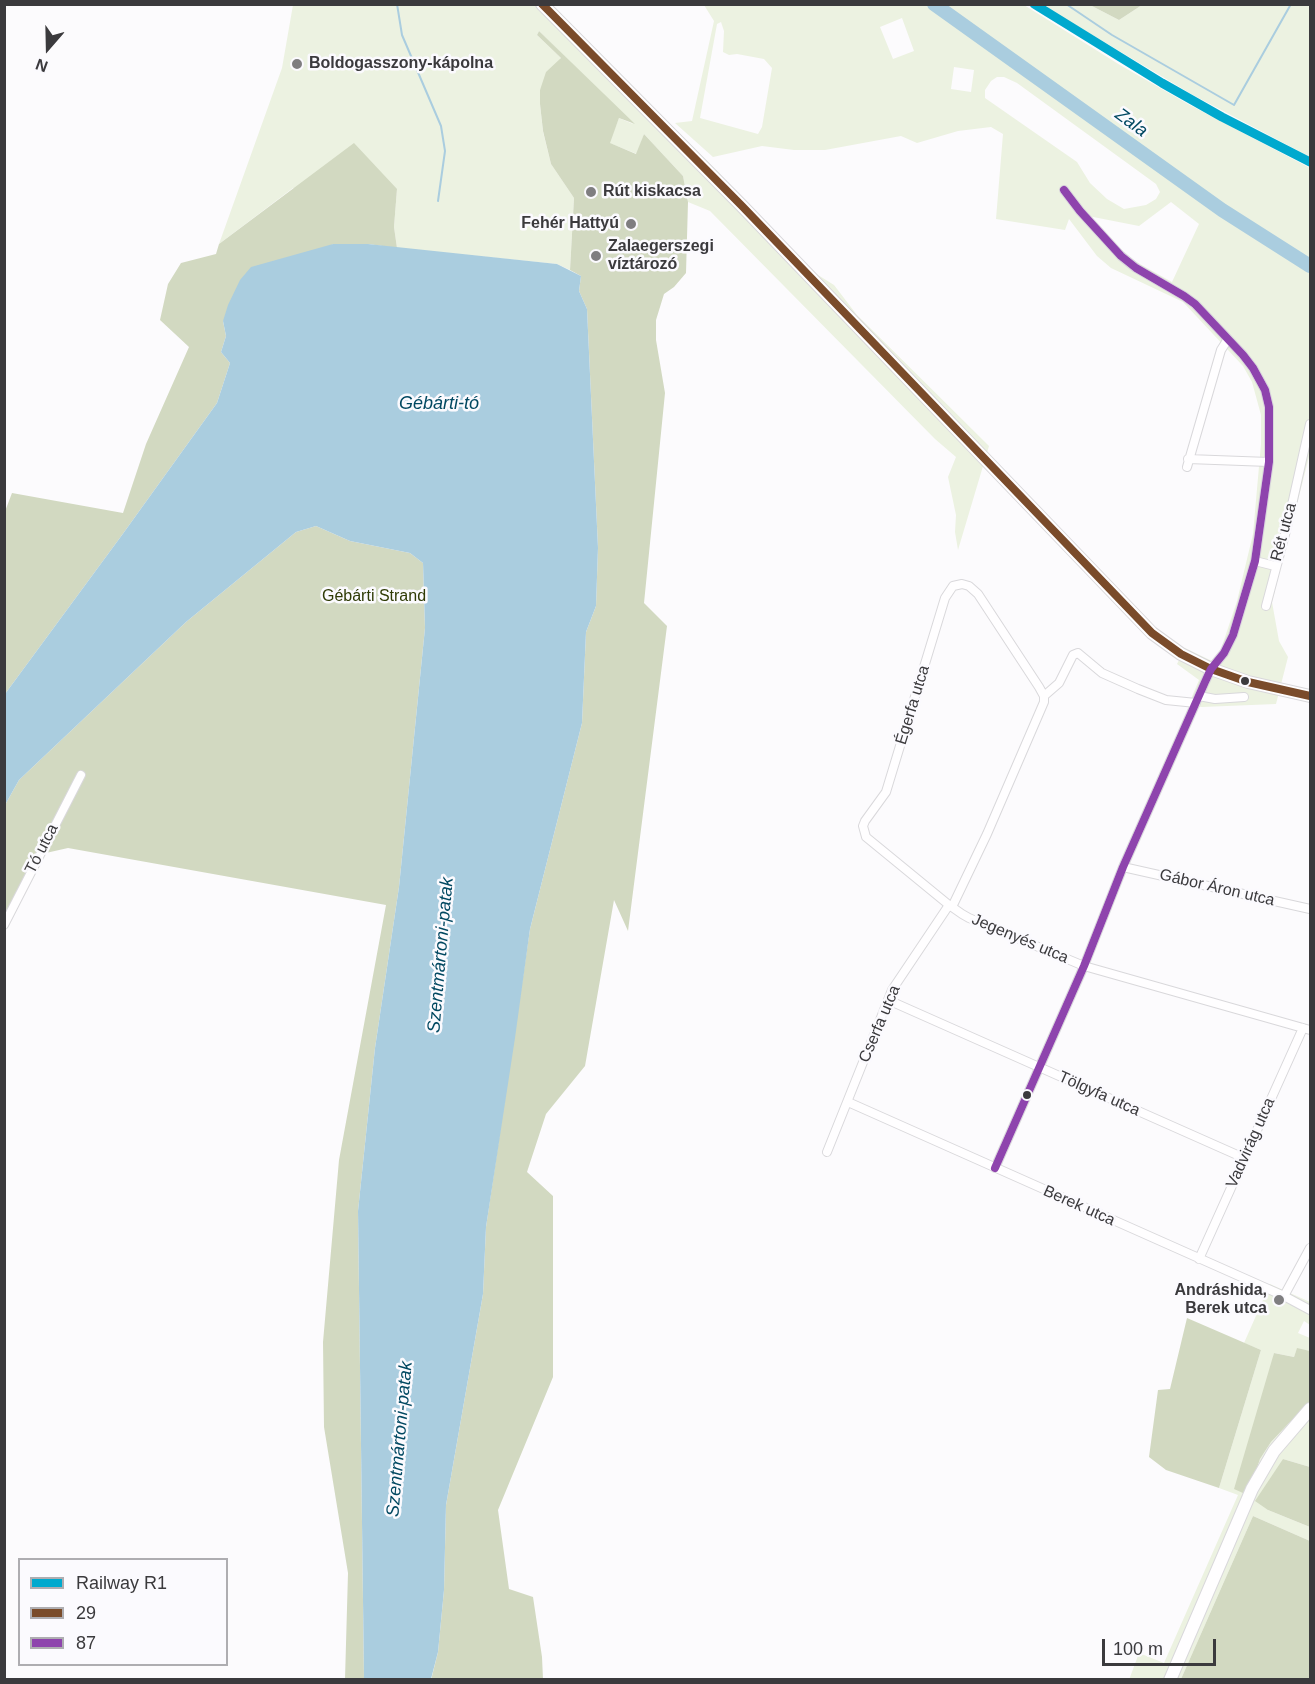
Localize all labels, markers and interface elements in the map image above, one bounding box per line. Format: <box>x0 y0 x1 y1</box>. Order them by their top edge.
north arrow <box>18 18 78 78</box>
place label: Boldogasszony-kápolna <box>309 54 493 74</box>
text: N <box>33 55 50 75</box>
marker: Boldogasszony-kápolna <box>290 57 304 71</box>
water label: Zala <box>1110 104 1152 142</box>
place label: Rút kiskacsa <box>603 182 701 202</box>
marker: Rút kiskacsa <box>584 185 598 199</box>
place label: Fehér Hattyú <box>521 214 619 234</box>
marker: Fehér Hattyú <box>624 217 638 231</box>
place label: Zalaegerszegi víztározó <box>608 237 714 275</box>
marker: Zalaegerszegi víztározó <box>589 249 603 263</box>
water label: Gébárti-tó <box>399 393 479 415</box>
street label: Rét utca <box>1267 501 1301 563</box>
park label: Gébárti Strand <box>322 587 426 607</box>
street label: Égerfa utca <box>892 663 934 747</box>
unlabelled marker <box>1239 675 1251 687</box>
street label: Tó utca <box>21 821 63 877</box>
street label: Gábor Áron utca <box>1158 865 1276 911</box>
water label: Szentmártoni-patak <box>423 876 459 1034</box>
street label: Jegenyés utca <box>969 910 1071 968</box>
street label: Cserfa utca <box>855 983 905 1065</box>
street label: Tölgyfa utca <box>1055 1068 1143 1120</box>
unlabelled marker <box>1021 1089 1033 1101</box>
street label: Vadvirág utca <box>1223 1095 1279 1191</box>
street label: Berek utca <box>1040 1182 1118 1230</box>
place label: Andráshida, Berek utca <box>1175 1281 1267 1319</box>
marker: Andráshida, Berek utca <box>1272 1293 1286 1307</box>
water label: Szentmártoni-patak <box>382 1360 418 1518</box>
legend <box>18 1558 228 1666</box>
text: Railway R1 <box>76 1573 167 1593</box>
text: 29 <box>76 1603 96 1623</box>
scale bar <box>1105 1627 1219 1665</box>
text: 87 <box>76 1633 96 1653</box>
text: 100 m <box>1113 1639 1163 1659</box>

